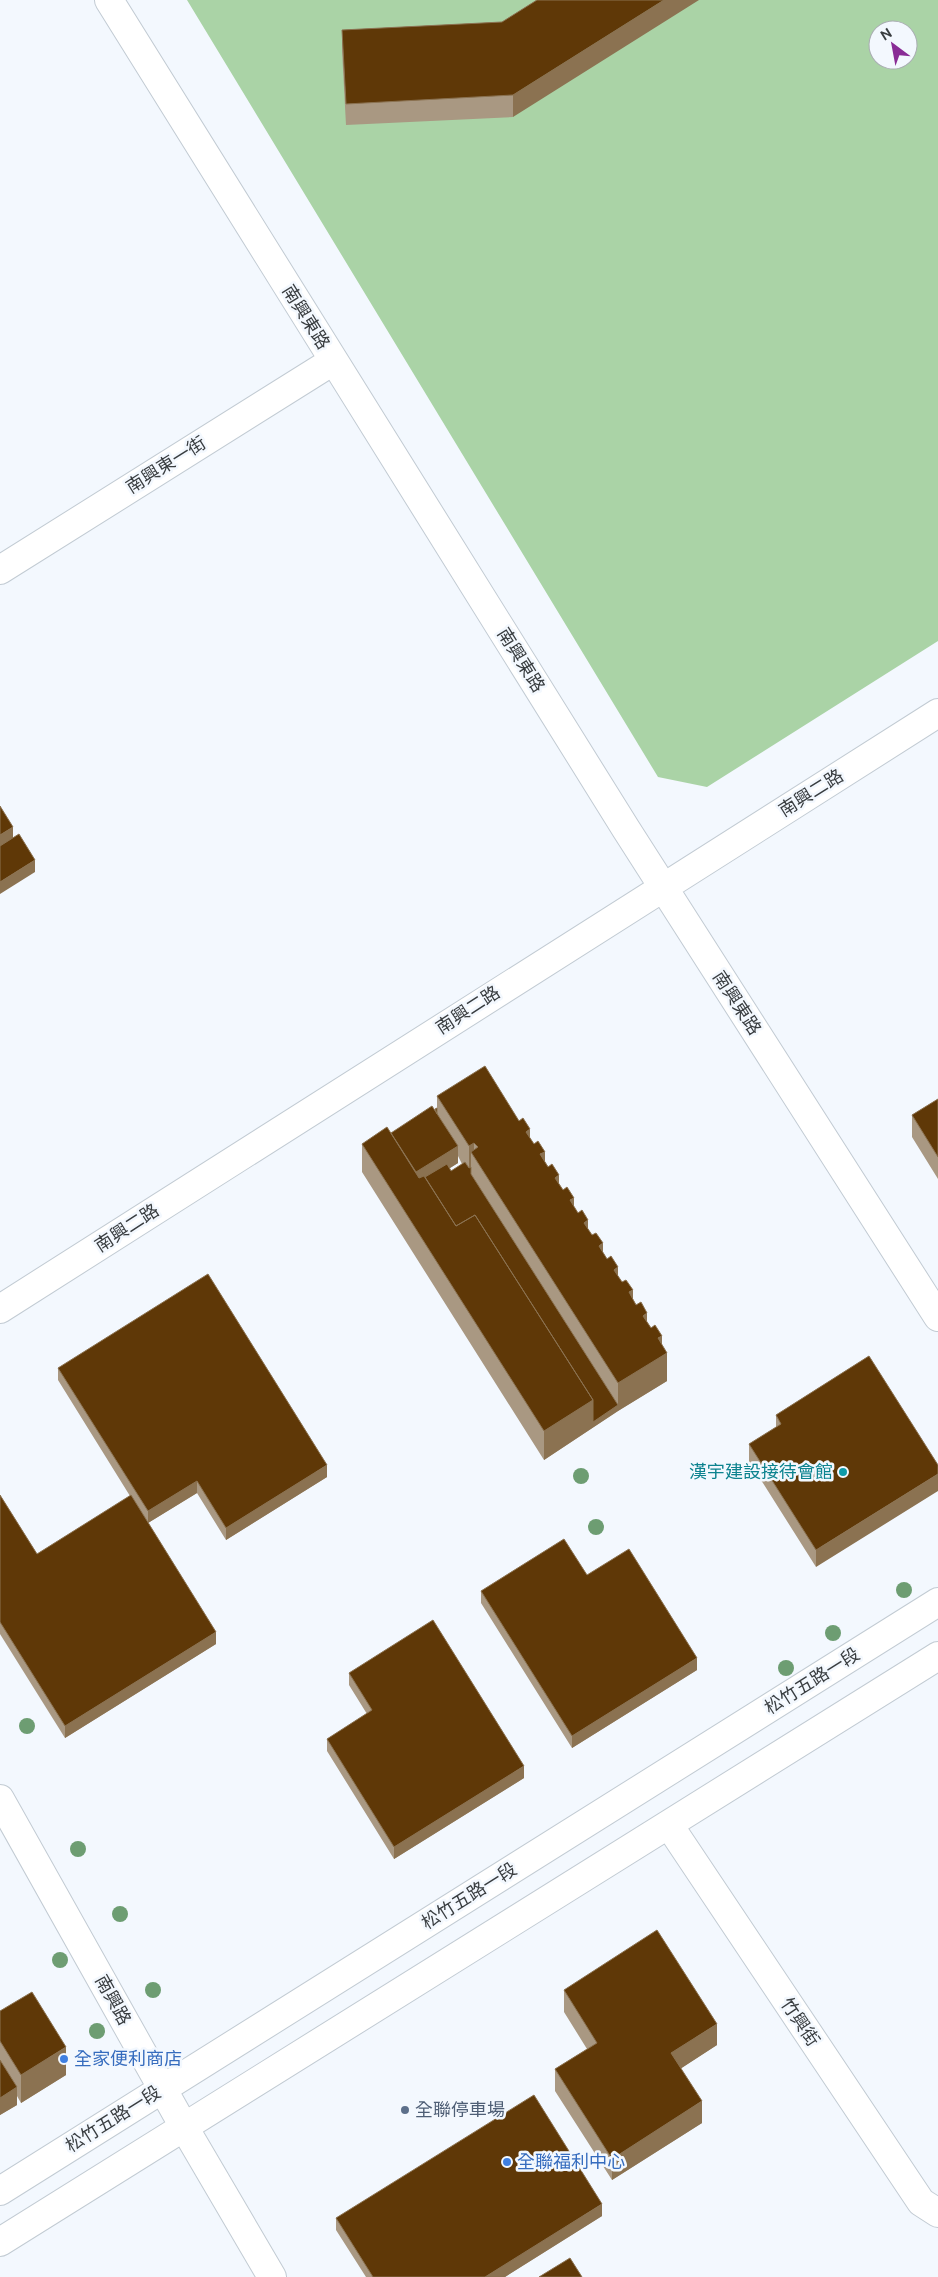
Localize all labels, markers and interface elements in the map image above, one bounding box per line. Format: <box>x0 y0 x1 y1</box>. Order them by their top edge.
north arrow <box>868 20 918 70</box>
text: N <box>877 24 895 44</box>
street label: 南興東路 <box>279 281 334 352</box>
street label: 南興東一街 <box>122 432 209 496</box>
street label: 南興東路 <box>494 624 549 695</box>
street label: 南興二路 <box>775 765 846 820</box>
street label: 南興東路 <box>710 967 766 1038</box>
street label: 南興二路 <box>432 981 503 1037</box>
street label: 南興二路 <box>91 1199 162 1255</box>
place label: 漢宇建設接待會館 <box>689 1461 833 1481</box>
marker: 漢宇建設接待會館 <box>837 1466 849 1478</box>
street label: 松竹五路一段 <box>760 1643 863 1717</box>
street label: 松竹五路一段 <box>417 1858 520 1932</box>
street label: 南興路 <box>92 1971 136 2028</box>
street label: 竹興街 <box>777 1993 824 2049</box>
place label: 全家便利商店 <box>74 2048 182 2068</box>
marker: 全家便利商店 <box>58 2053 70 2065</box>
street label: 松竹五路一段 <box>61 2081 164 2155</box>
place label: 全聯停車場 <box>415 2099 505 2119</box>
marker: 全聯停車場 <box>399 2104 411 2116</box>
place label: 全聯福利中心 <box>517 2151 625 2171</box>
marker: 全聯福利中心 <box>501 2156 513 2168</box>

